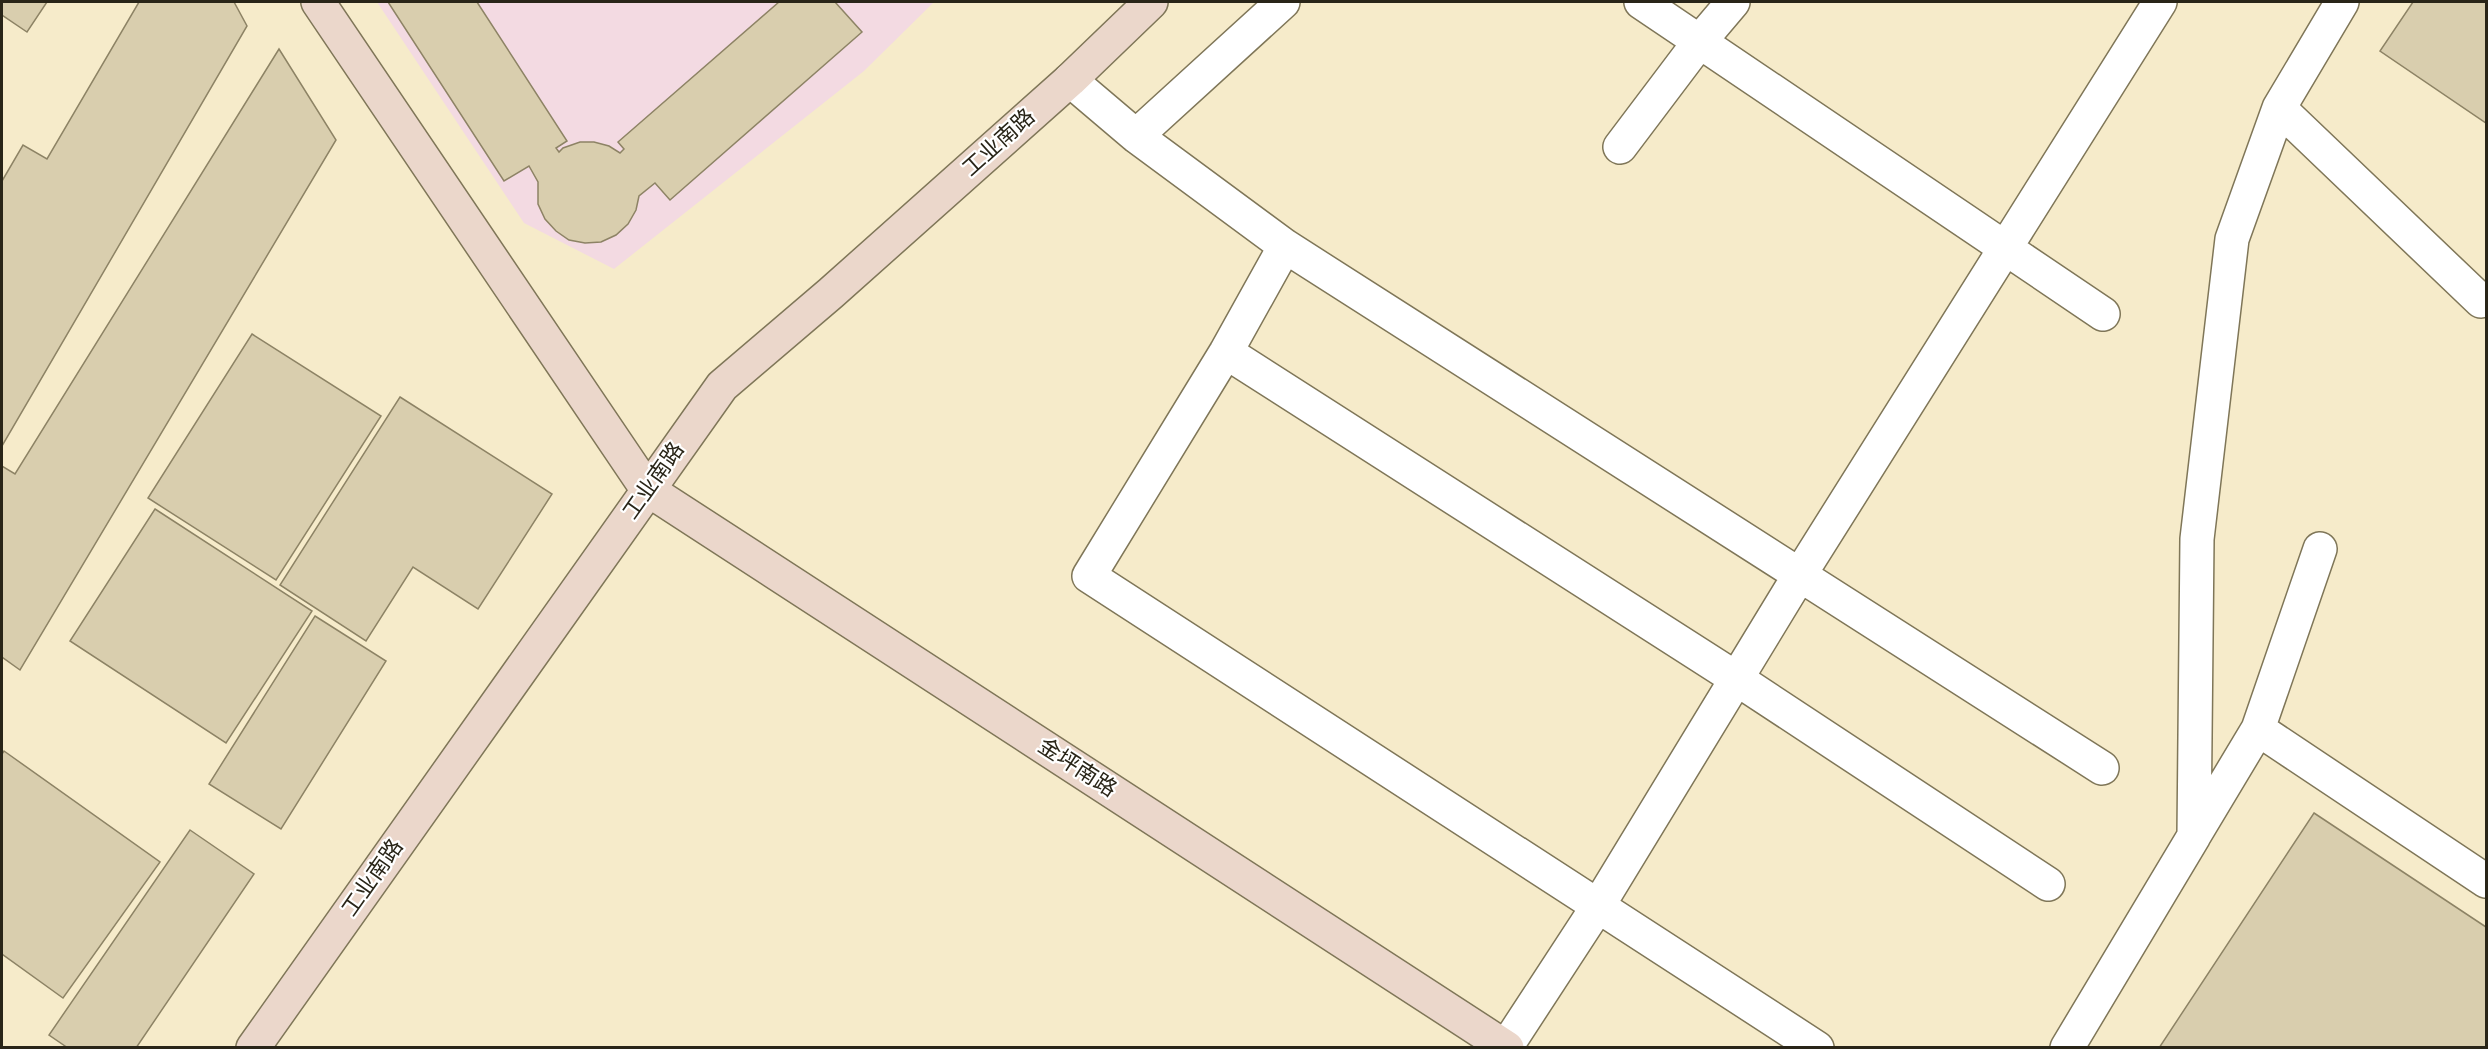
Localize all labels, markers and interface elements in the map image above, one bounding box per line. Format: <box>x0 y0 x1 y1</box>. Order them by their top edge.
street label: 工业南路 <box>957 104 1041 182</box>
street label: 工业南路 <box>618 437 690 525</box>
street label: 金坪南路 <box>1033 733 1121 803</box>
street label: 工业南路 <box>337 834 409 922</box>

